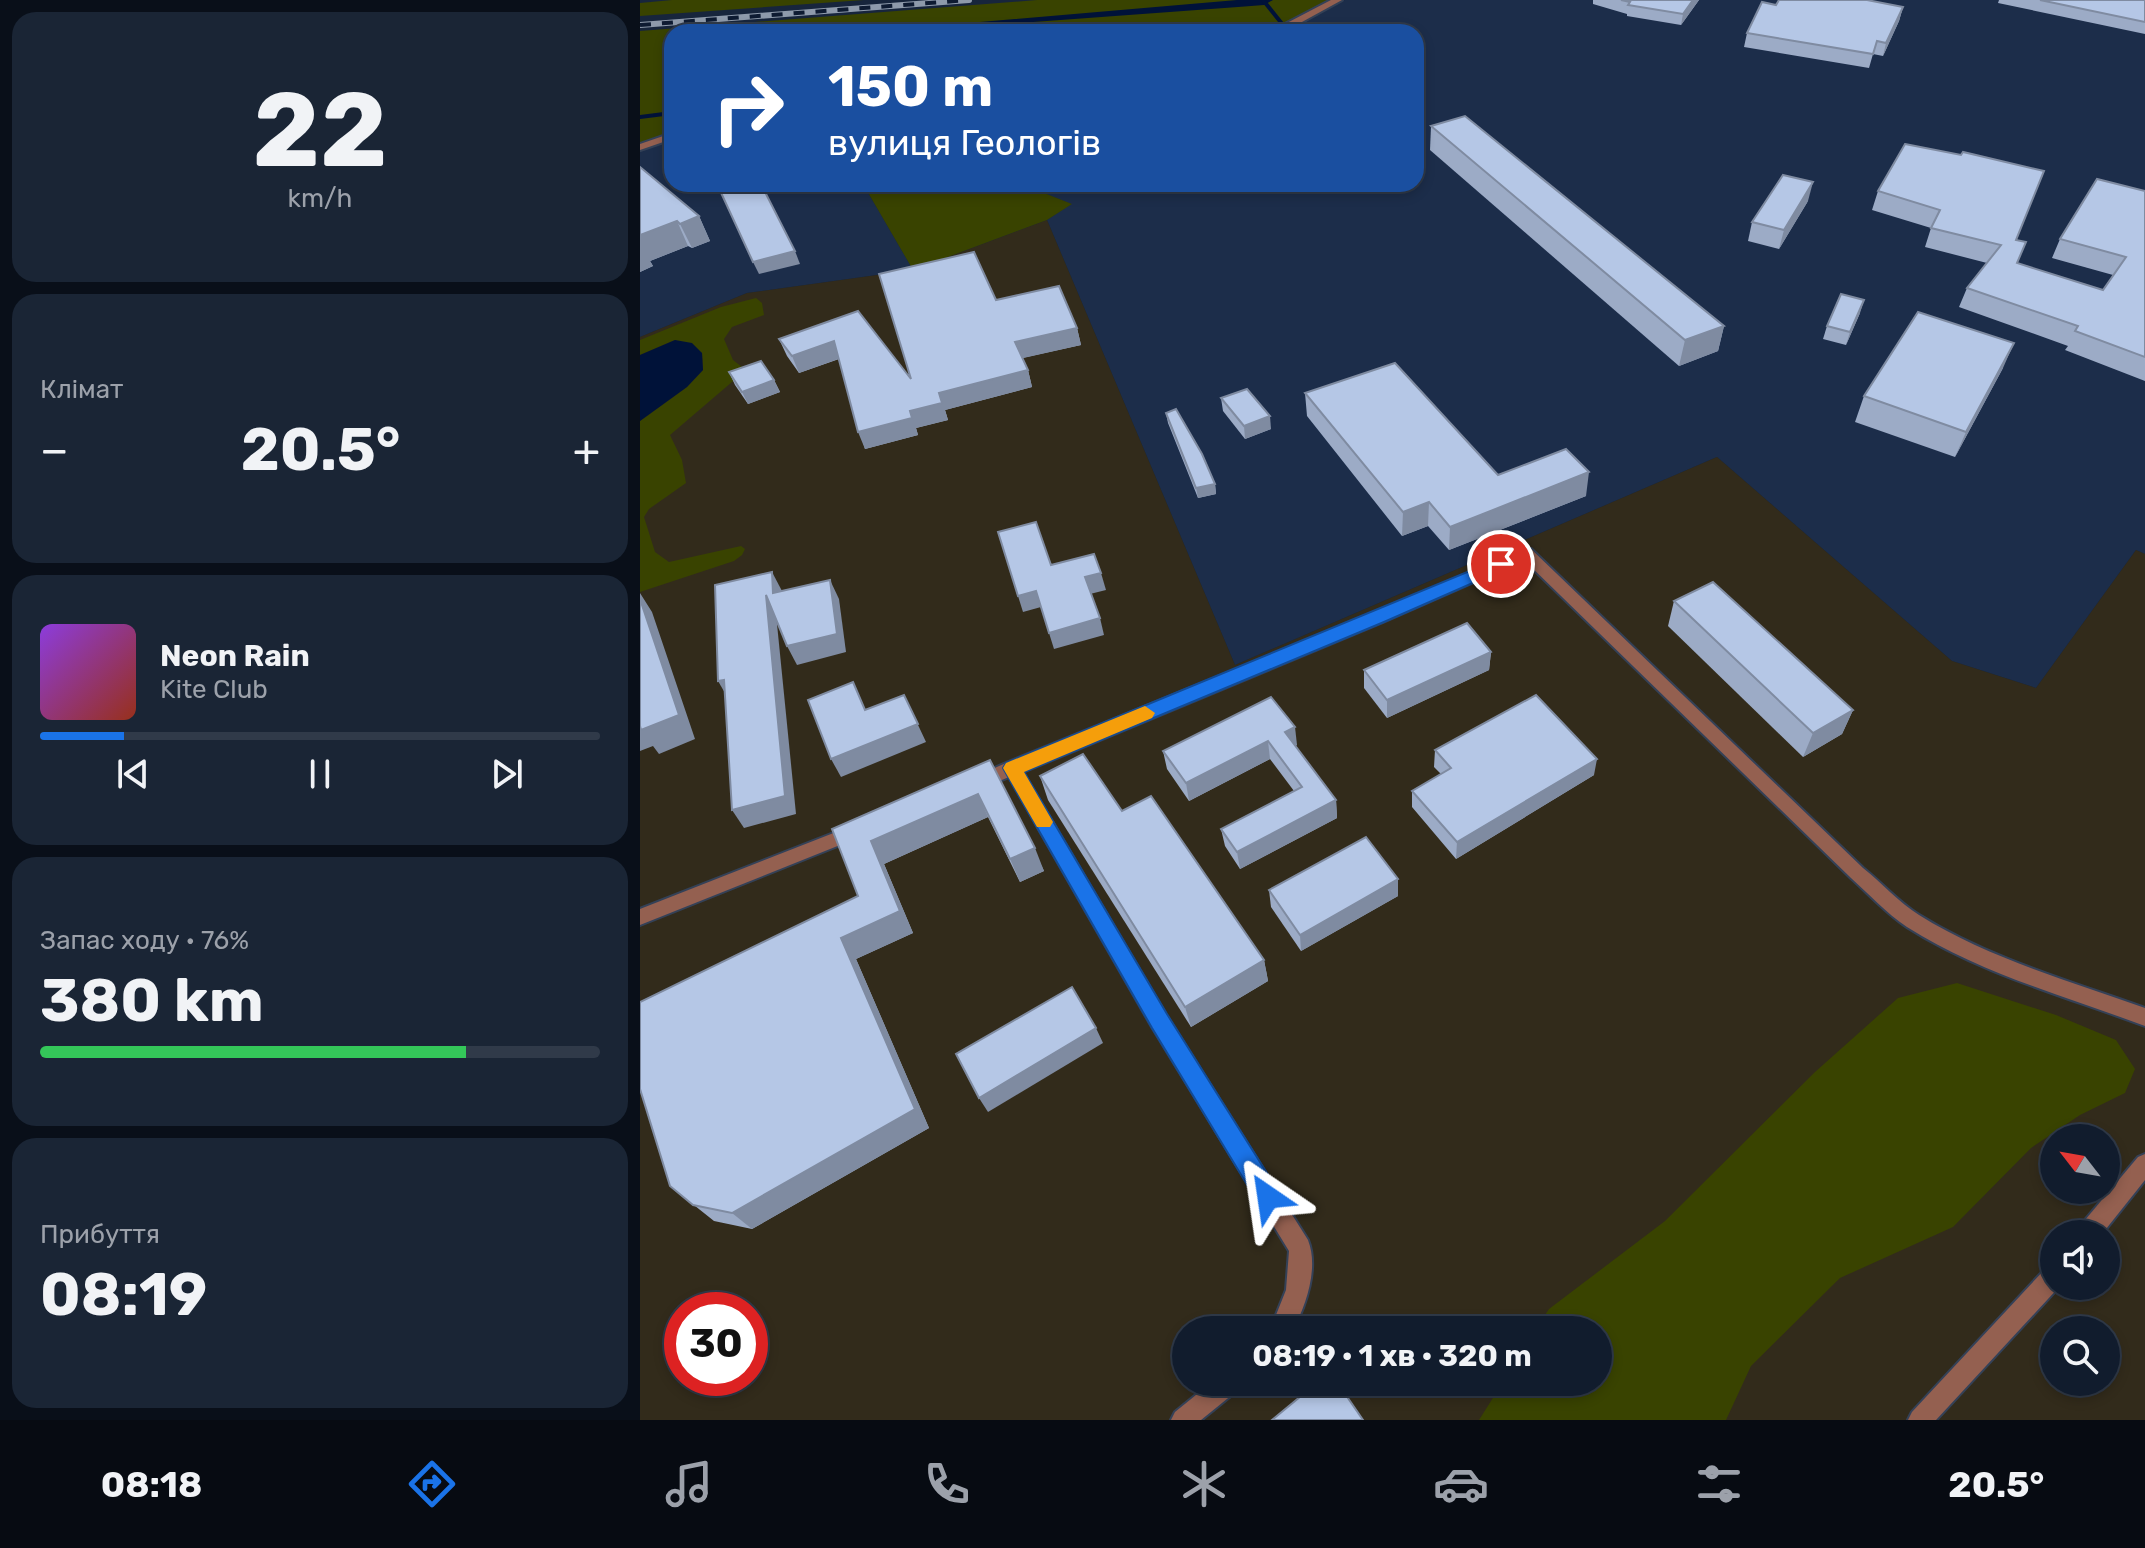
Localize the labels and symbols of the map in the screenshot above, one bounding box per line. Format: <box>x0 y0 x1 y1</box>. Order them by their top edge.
pin <box>1467 530 1535 598</box>
north arrow <box>2040 1124 2120 1204</box>
position arrow <box>1226 1155 1310 1239</box>
speed limit sign: 30 <box>664 1292 768 1396</box>

